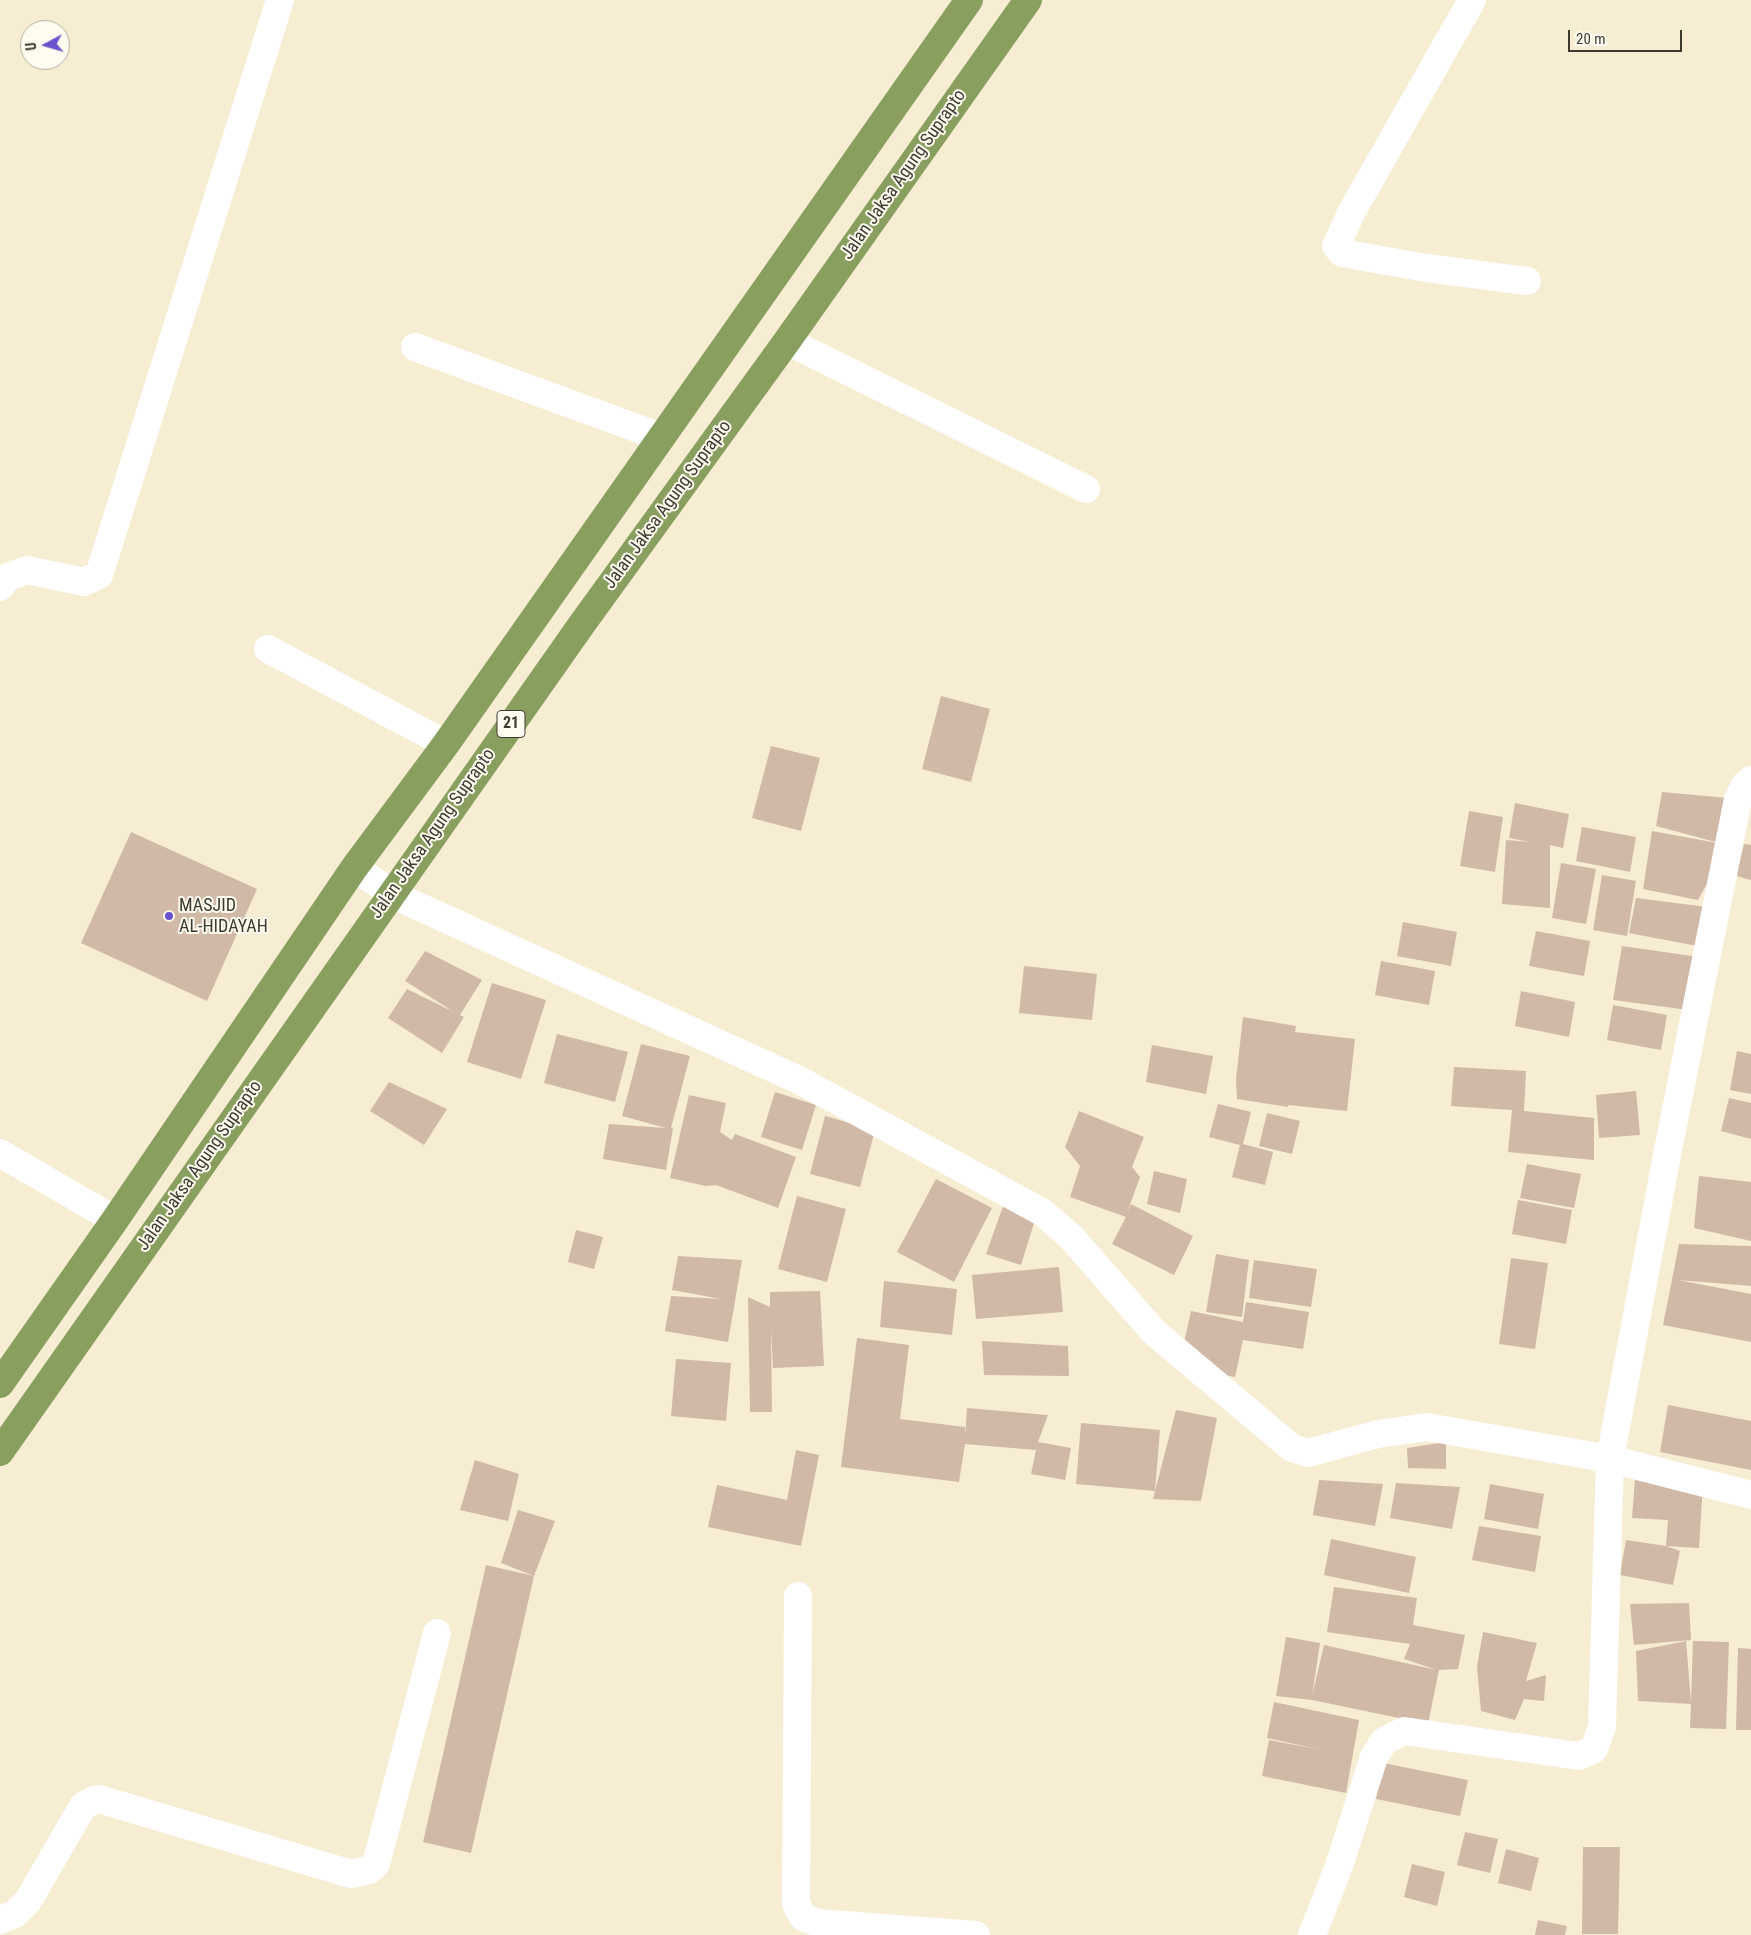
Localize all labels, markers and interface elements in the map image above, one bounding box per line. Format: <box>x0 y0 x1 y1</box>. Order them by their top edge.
north arrow <box>20 20 70 70</box>
scale bar <box>1571 20 1685 52</box>
text: 20 m <box>1576 30 1606 48</box>
text: U <box>23 42 39 51</box>
street label: Jalan Jaksa Agung Suprapto <box>837 86 971 264</box>
street label: Jalan Jaksa Agung Suprapto <box>600 417 736 593</box>
road number: 21 <box>497 711 525 738</box>
street label: Jalan Jaksa Agung Suprapto <box>366 745 500 923</box>
place label: MASJID AL-HIDAYAH <box>179 895 268 938</box>
marker: MASJID AL-HIDAYAH <box>163 910 175 922</box>
street label: Jalan Jaksa Agung Suprapto <box>133 1077 267 1255</box>

